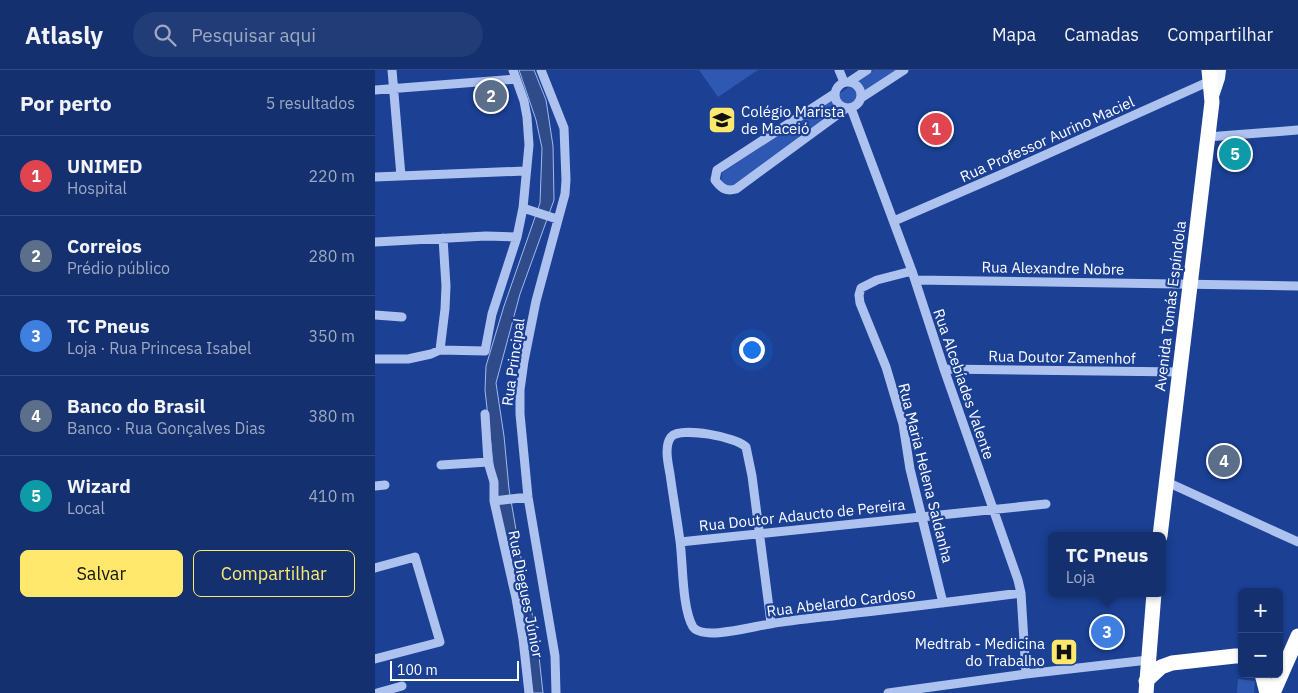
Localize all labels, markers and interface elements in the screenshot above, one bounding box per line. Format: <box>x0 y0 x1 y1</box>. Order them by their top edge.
search box <box>133 12 483 57</box>
text: Atlasly <box>25 19 103 51</box>
icon: search <box>151 21 179 49</box>
text: Pesquisar aqui <box>191 23 316 47</box>
text: Mapa <box>992 23 1036 46</box>
text: Camadas <box>1064 23 1139 46</box>
text: Compartilhar <box>1167 23 1273 46</box>
pin: 2 <box>475 77 507 115</box>
text: Por perto <box>20 89 112 117</box>
street label: Rua Professor Aurino Maciel <box>957 92 1137 186</box>
text: 5 resultados <box>266 93 355 113</box>
place label: Colégio Marista de Maceió <box>741 102 845 138</box>
school or university icon: Colégio Marista de Maceió <box>707 105 737 135</box>
pin: 1 <box>920 110 952 148</box>
pin: 5 <box>1219 135 1251 173</box>
text: UNIMED <box>67 154 143 178</box>
text: 1 <box>31 166 41 186</box>
text: 220 m <box>308 166 355 186</box>
text: Hospital <box>67 178 127 198</box>
street label: Avenida Tomás Espíndola <box>1150 220 1190 392</box>
text: Correios <box>67 234 142 258</box>
text: 2 <box>31 246 41 266</box>
text: 280 m <box>308 246 355 266</box>
street label: Rua Alexandre Nobre <box>981 257 1125 279</box>
text: Prédio público <box>67 258 170 278</box>
street label: Rua Alcebíades Valente <box>929 306 999 462</box>
text: TC Pneus <box>67 314 150 338</box>
street label: Rua Principal <box>497 317 529 407</box>
text: 3 <box>31 326 41 346</box>
text: 350 m <box>308 326 355 346</box>
your location <box>739 337 765 363</box>
text: Loja · Rua Princesa Isabel <box>67 338 251 358</box>
street label: Rua Doutor Zamenhof <box>988 346 1136 368</box>
street label: Rua Maria Helena Saldanha <box>894 381 958 565</box>
text: Banco do Brasil <box>67 394 205 418</box>
text: 4 <box>31 406 41 426</box>
text: 380 m <box>308 406 355 426</box>
text: Banco · Rua Gonçalves Dias <box>67 418 266 438</box>
pin: 4 <box>1208 442 1240 480</box>
text: Wizard <box>67 474 131 498</box>
text: 5 <box>31 486 41 506</box>
text: 410 m <box>308 486 355 506</box>
street label: Rua Doutor Adaucto de Pereira <box>698 495 906 535</box>
text: Local <box>67 498 105 518</box>
street label: Rua Diegues Júnior <box>504 529 548 660</box>
popup <box>1048 532 1166 597</box>
text: TC Pneus <box>1066 543 1148 567</box>
button: Salvar <box>20 550 183 597</box>
button: Compartilhar <box>193 550 355 597</box>
text: Loja <box>1066 567 1095 587</box>
street label: Rua Abelardo Cardoso <box>765 583 917 621</box>
map controls <box>1238 588 1283 678</box>
button: + <box>1238 588 1283 633</box>
pin: 3 <box>1091 613 1123 651</box>
button: − <box>1238 633 1283 678</box>
place label: Medtrab - Medicina do Trabalho <box>915 634 1045 670</box>
hospital icon: Medtrab - Medicina do Trabalho <box>1049 637 1079 667</box>
scale bar <box>390 658 519 681</box>
text: 100 m <box>397 661 438 679</box>

